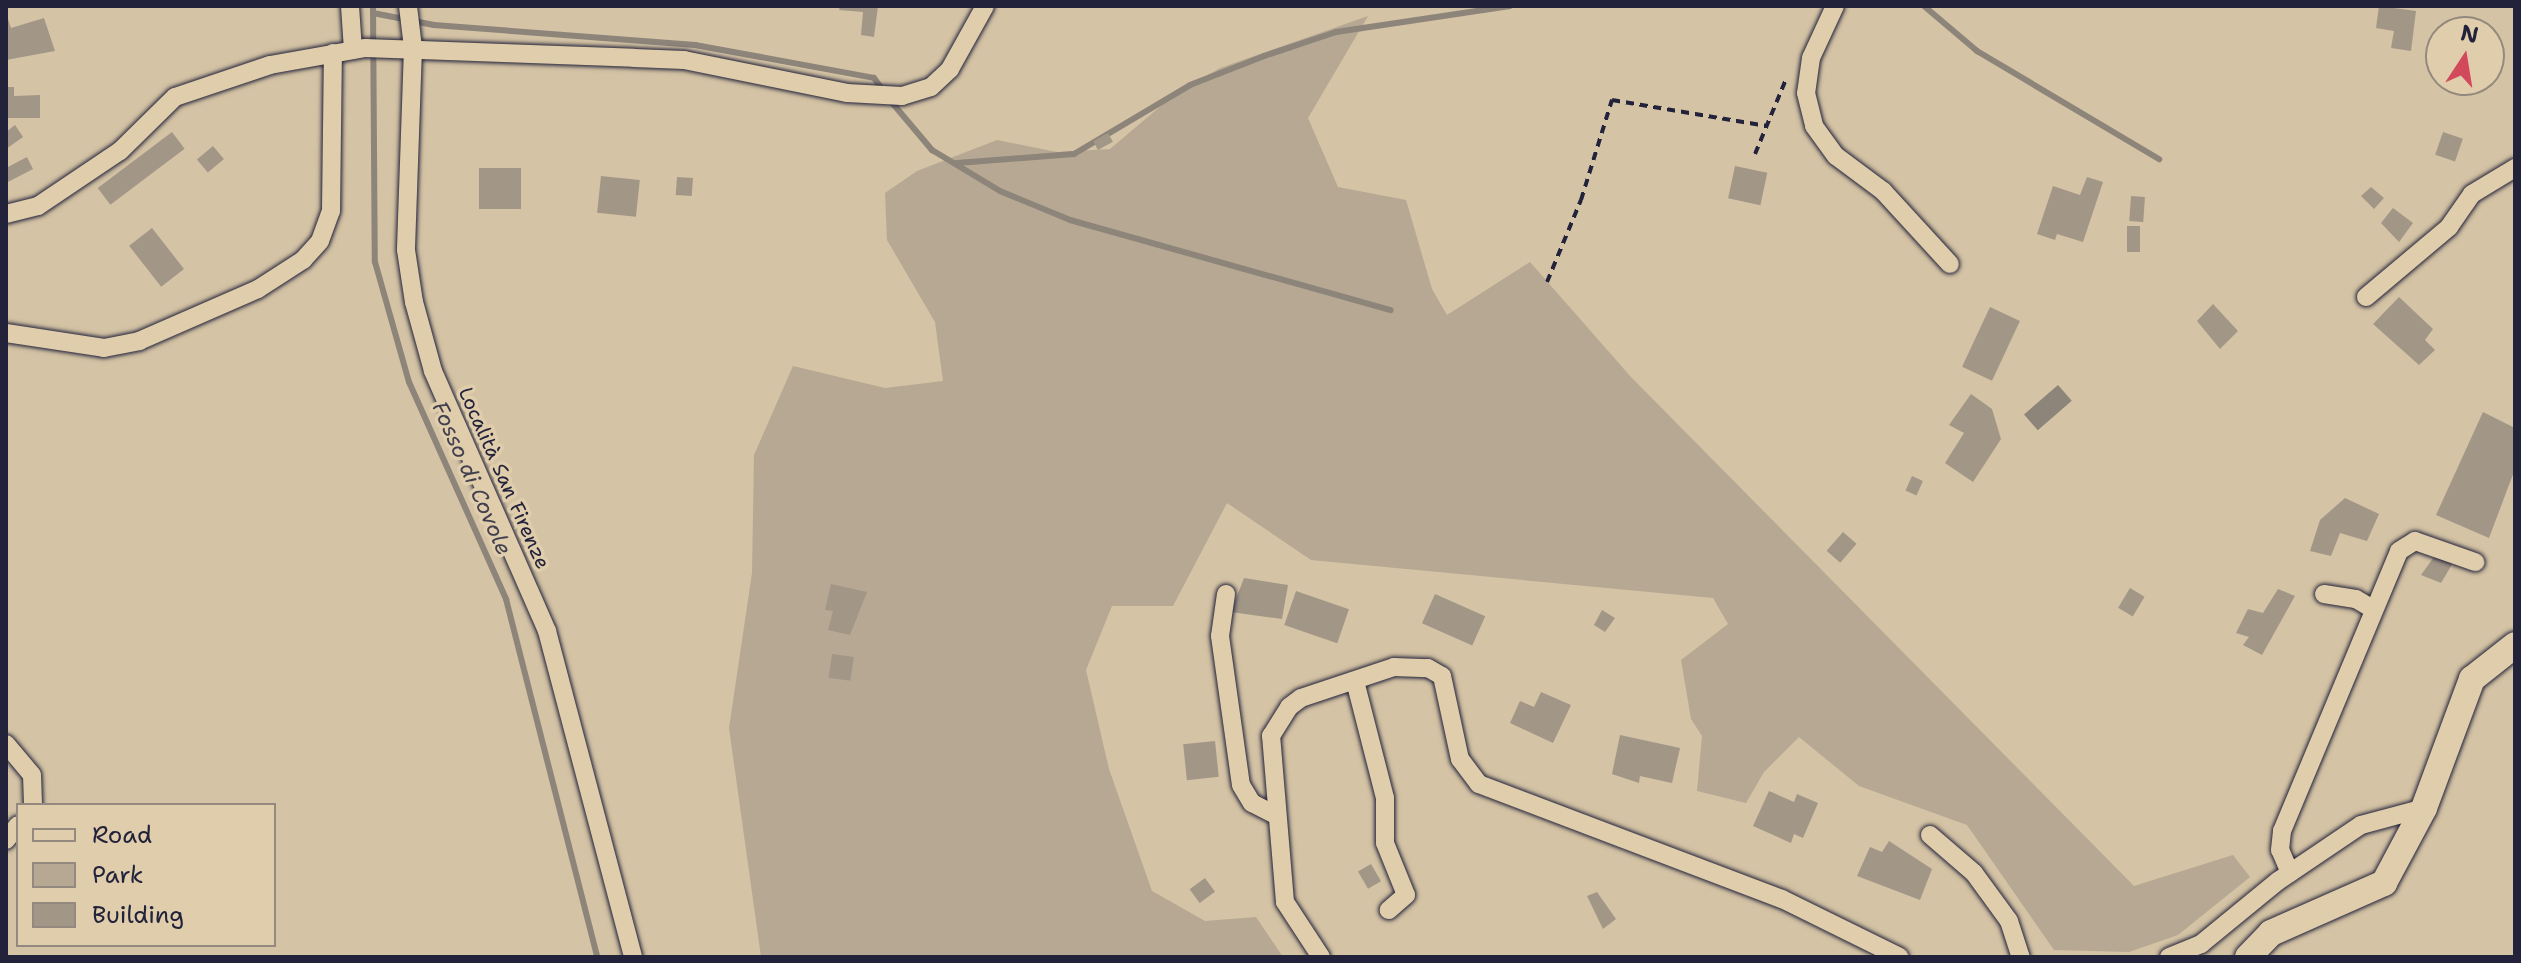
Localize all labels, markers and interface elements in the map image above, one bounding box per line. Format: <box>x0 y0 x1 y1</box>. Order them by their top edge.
north arrow <box>2425 16 2505 96</box>
text: N <box>2458 18 2481 50</box>
street label: Località San Firenze <box>453 383 555 573</box>
water label: Fosso di Covole <box>426 397 518 559</box>
legend <box>16 803 276 947</box>
text: Road <box>92 819 152 851</box>
text: Park <box>92 859 144 891</box>
text: Building <box>92 899 184 931</box>

